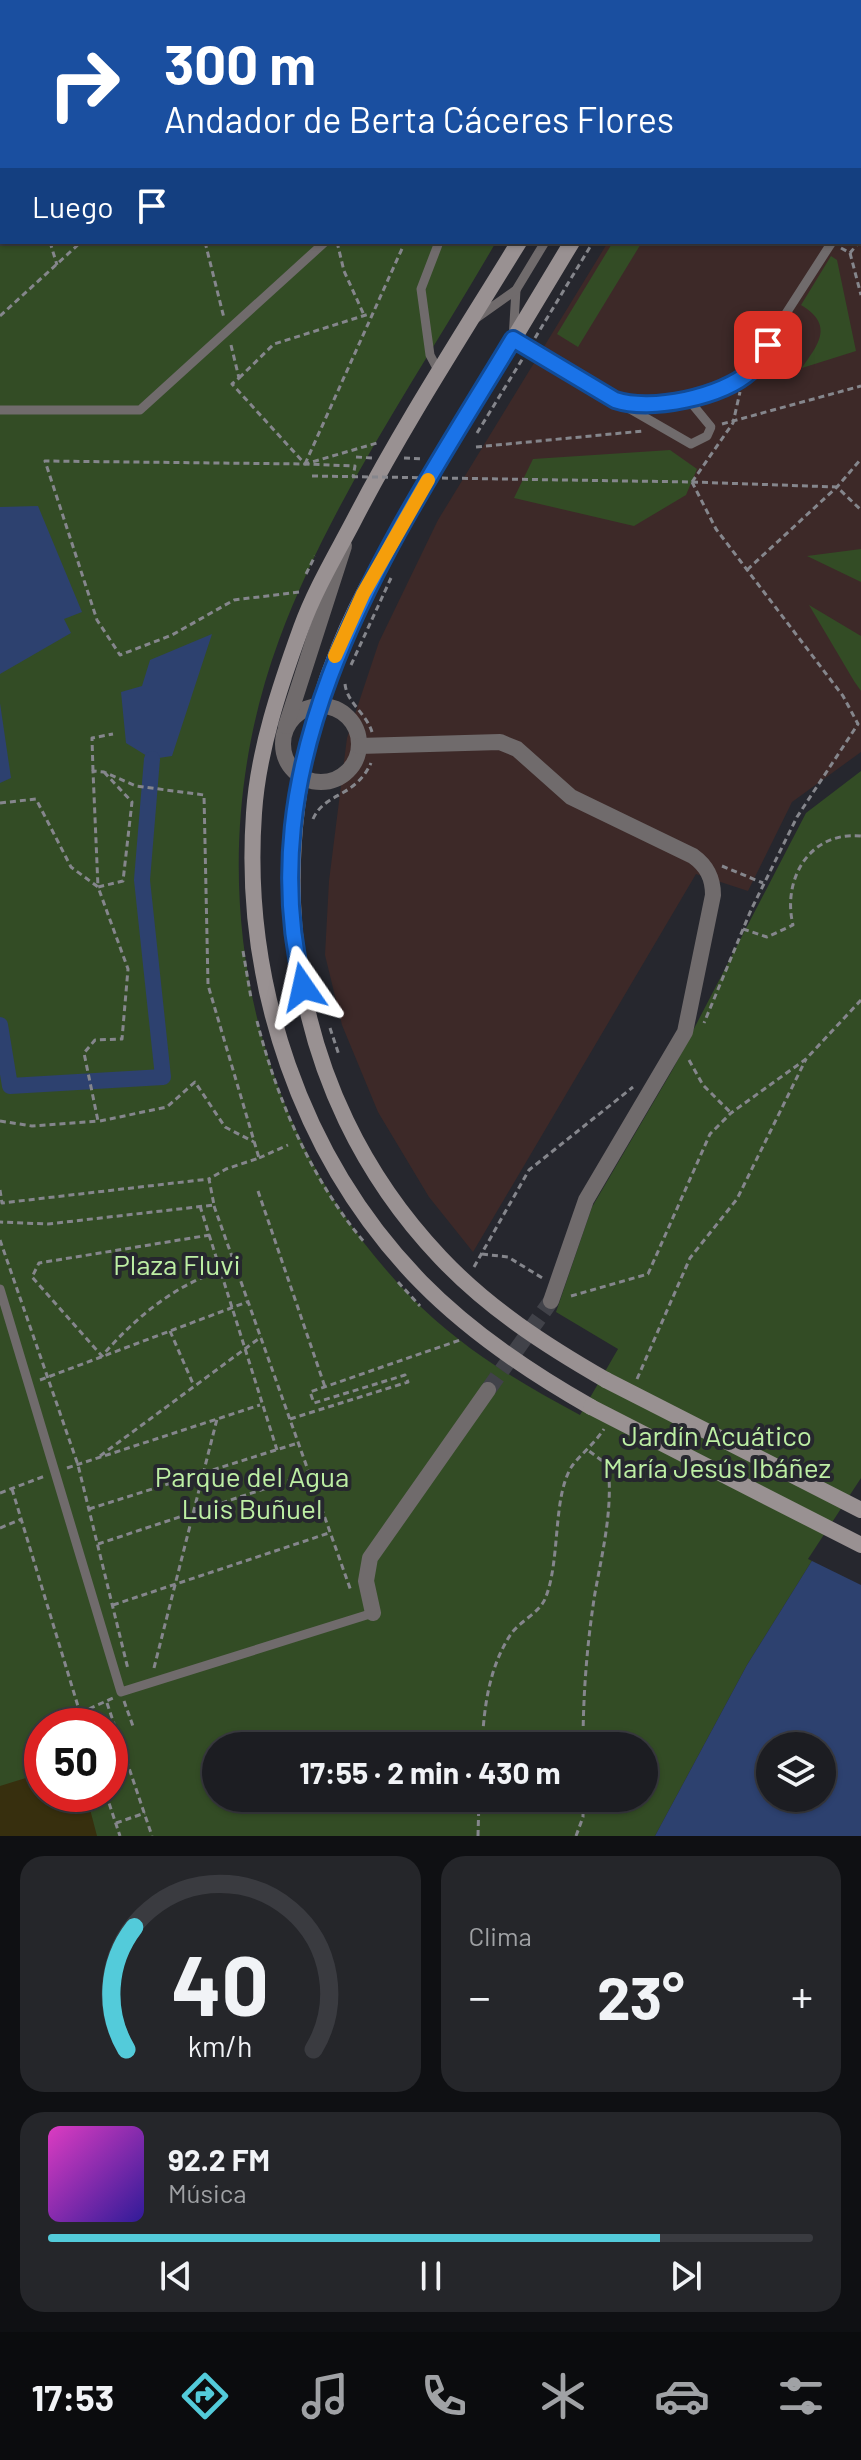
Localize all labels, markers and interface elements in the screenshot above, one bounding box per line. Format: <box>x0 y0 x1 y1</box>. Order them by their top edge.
text: 300 m <box>164 29 316 96</box>
icon: right <box>32 32 136 136</box>
text: Andador de Berta Cáceres Flores <box>164 97 674 140</box>
icon: arrive <box>130 184 174 228</box>
text: Luego <box>32 188 114 224</box>
pin <box>734 311 802 379</box>
icon: arrive <box>746 323 790 367</box>
position arrow <box>261 945 345 1029</box>
park label: Plaza Fluvi <box>113 1247 241 1281</box>
park label: Jardín Acuático María Jesús Ibáñez <box>603 1418 831 1484</box>
park label: Parque del Agua Luis Buñuel <box>155 1459 349 1525</box>
speed limit sign: 50 <box>24 1708 128 1812</box>
map controls <box>756 1732 836 1812</box>
button: layers <box>756 1732 836 1812</box>
text: 17:55 · 2 min · 430 m <box>299 1754 561 1790</box>
text: Clima <box>469 1920 532 1951</box>
text: 40 <box>171 1933 269 2033</box>
text: 23° <box>597 1960 685 2032</box>
text: − <box>469 1969 491 2022</box>
text: + <box>791 1969 813 2022</box>
text: km/h <box>188 2028 253 2063</box>
text: 92.2 FM <box>168 2141 270 2177</box>
text: Música <box>168 2177 247 2208</box>
icon: previous <box>154 2254 198 2298</box>
icon: pause <box>409 2254 453 2298</box>
icon: next <box>664 2254 708 2298</box>
icon: directions <box>177 2368 233 2424</box>
icon: music <box>297 2368 353 2424</box>
icon: phone <box>416 2368 472 2424</box>
icon: climate <box>535 2368 591 2424</box>
icon: car <box>654 2368 710 2424</box>
icon: filters <box>773 2368 829 2424</box>
text: 17:53 <box>32 2375 114 2418</box>

